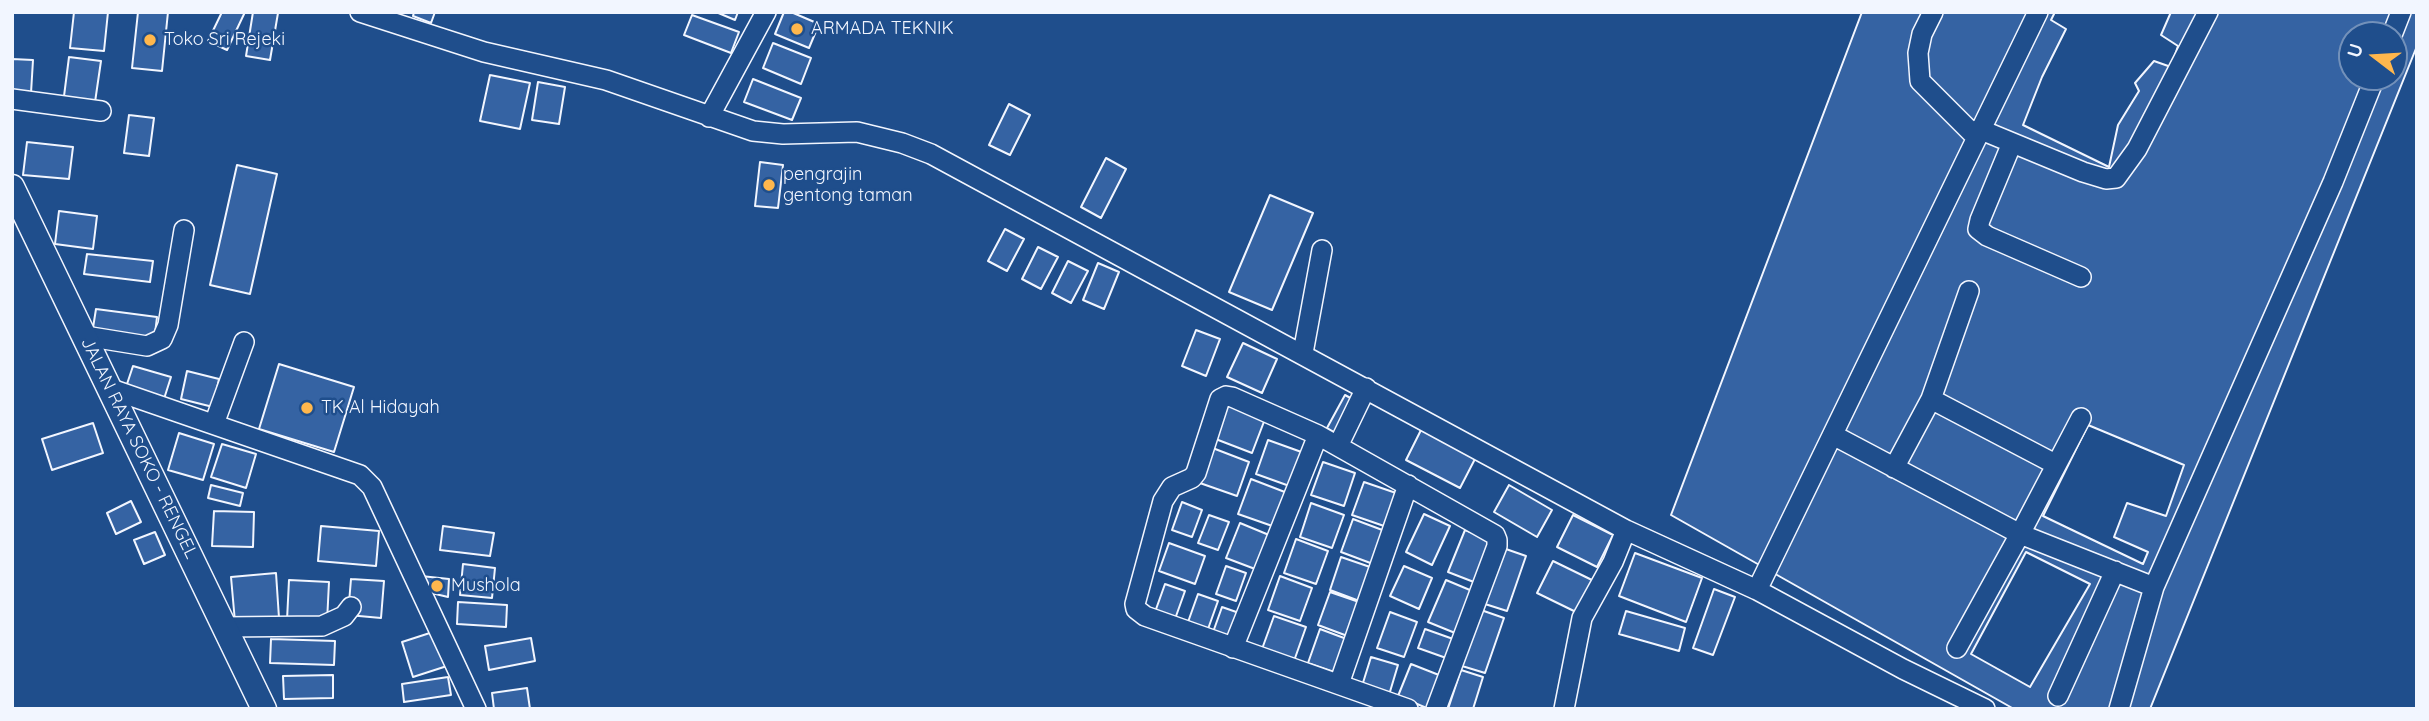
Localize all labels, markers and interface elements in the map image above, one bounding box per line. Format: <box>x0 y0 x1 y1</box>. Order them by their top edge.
place label: ARMADA TEKNIK <box>811 18 954 40</box>
marker: ARMADA TEKNIK <box>789 21 805 37</box>
north arrow <box>2338 21 2408 91</box>
place label: Toko Sri Rejeki <box>164 29 285 51</box>
marker: Toko Sri Rejeki <box>142 32 158 48</box>
text: U <box>2341 41 2368 60</box>
place label: pengrajin gentong taman <box>783 164 913 206</box>
marker: pengrajin gentong taman <box>761 177 777 193</box>
street label: JALAN RAYA SOKO - RENGEL <box>76 334 202 562</box>
place label: TK Al Hidayah <box>321 397 440 419</box>
marker: TK Al Hidayah <box>299 400 315 416</box>
place label: Mushola <box>451 575 521 597</box>
marker: Mushola <box>429 578 445 594</box>

